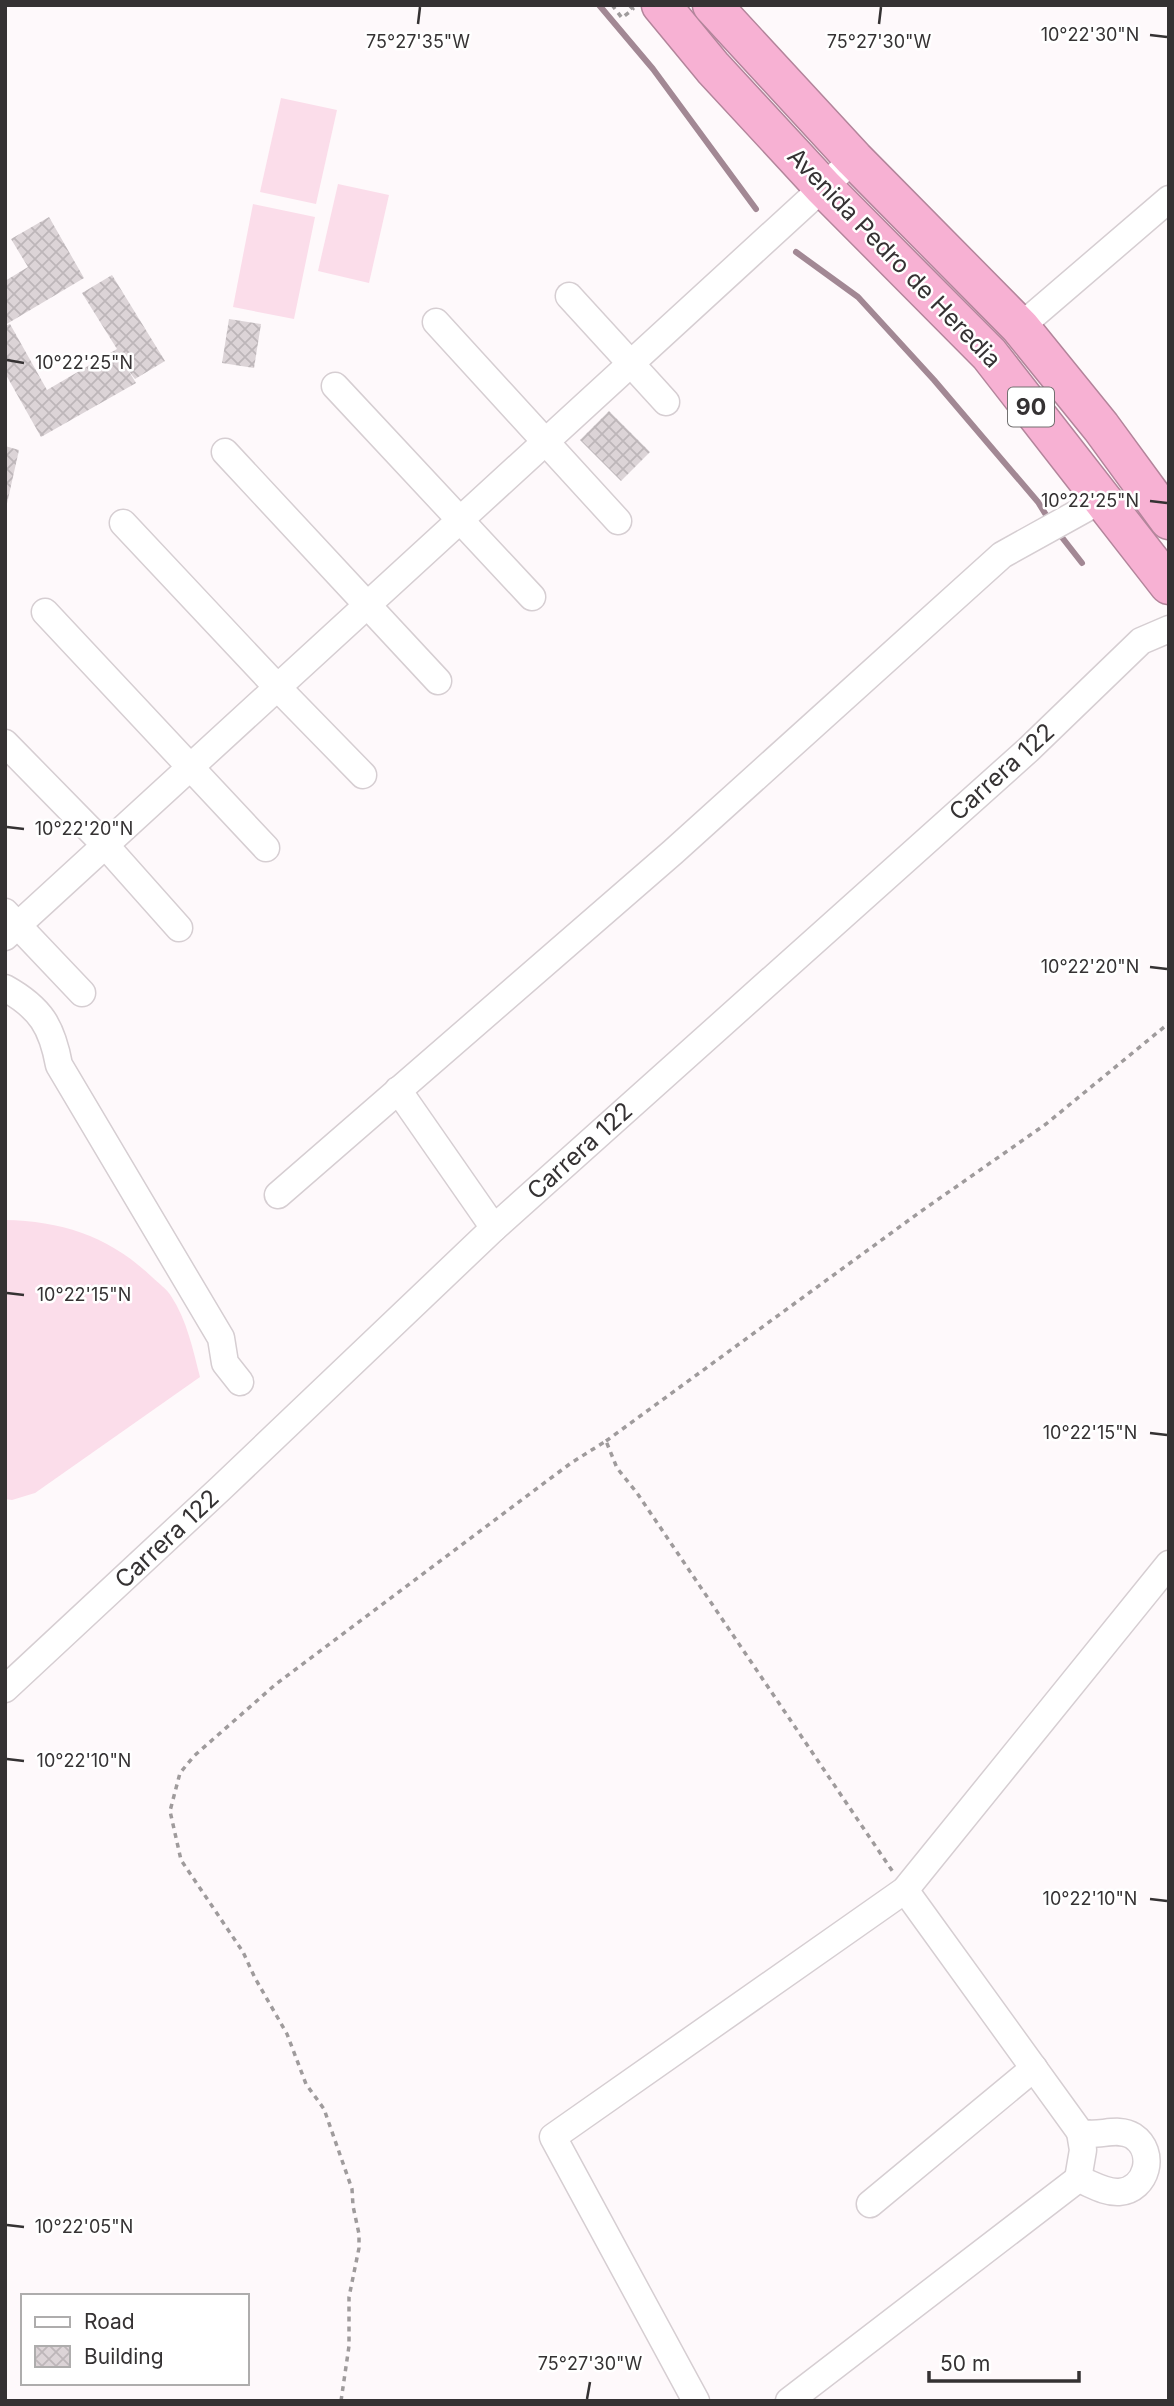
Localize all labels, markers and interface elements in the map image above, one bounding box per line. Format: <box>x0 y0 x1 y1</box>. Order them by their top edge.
text: 10°22'30"N <box>1041 24 1139 45</box>
text: 75°27'35"W <box>366 31 470 52</box>
text: 75°27'30"W <box>827 31 931 52</box>
street label: Avenida Pedro de Heredia <box>782 142 1007 374</box>
text: 10°22'25"N <box>35 352 133 373</box>
road number: 90 <box>1008 388 1054 426</box>
text: 10°22'25"N <box>1041 490 1139 511</box>
street label: Carrera 122 <box>943 717 1060 826</box>
text: 10°22'20"N <box>35 818 133 839</box>
text: 10°22'20"N <box>1041 956 1139 977</box>
street label: Carrera 122 <box>521 1096 638 1205</box>
text: 10°22'15"N <box>37 1284 131 1305</box>
text: 10°22'15"N <box>1043 1422 1137 1443</box>
street label: Carrera 122 <box>109 1483 225 1594</box>
text: 10°22'10"N <box>37 1750 131 1771</box>
text: 10°22'10"N <box>1043 1888 1137 1909</box>
text: 10°22'05"N <box>35 2216 133 2237</box>
legend <box>21 2294 248 2385</box>
text: Road <box>84 2309 135 2334</box>
scale bar <box>929 2340 1080 2384</box>
text: Building <box>84 2344 164 2369</box>
text: 50 m <box>940 2351 990 2376</box>
text: 75°27'30"W <box>538 2353 642 2374</box>

